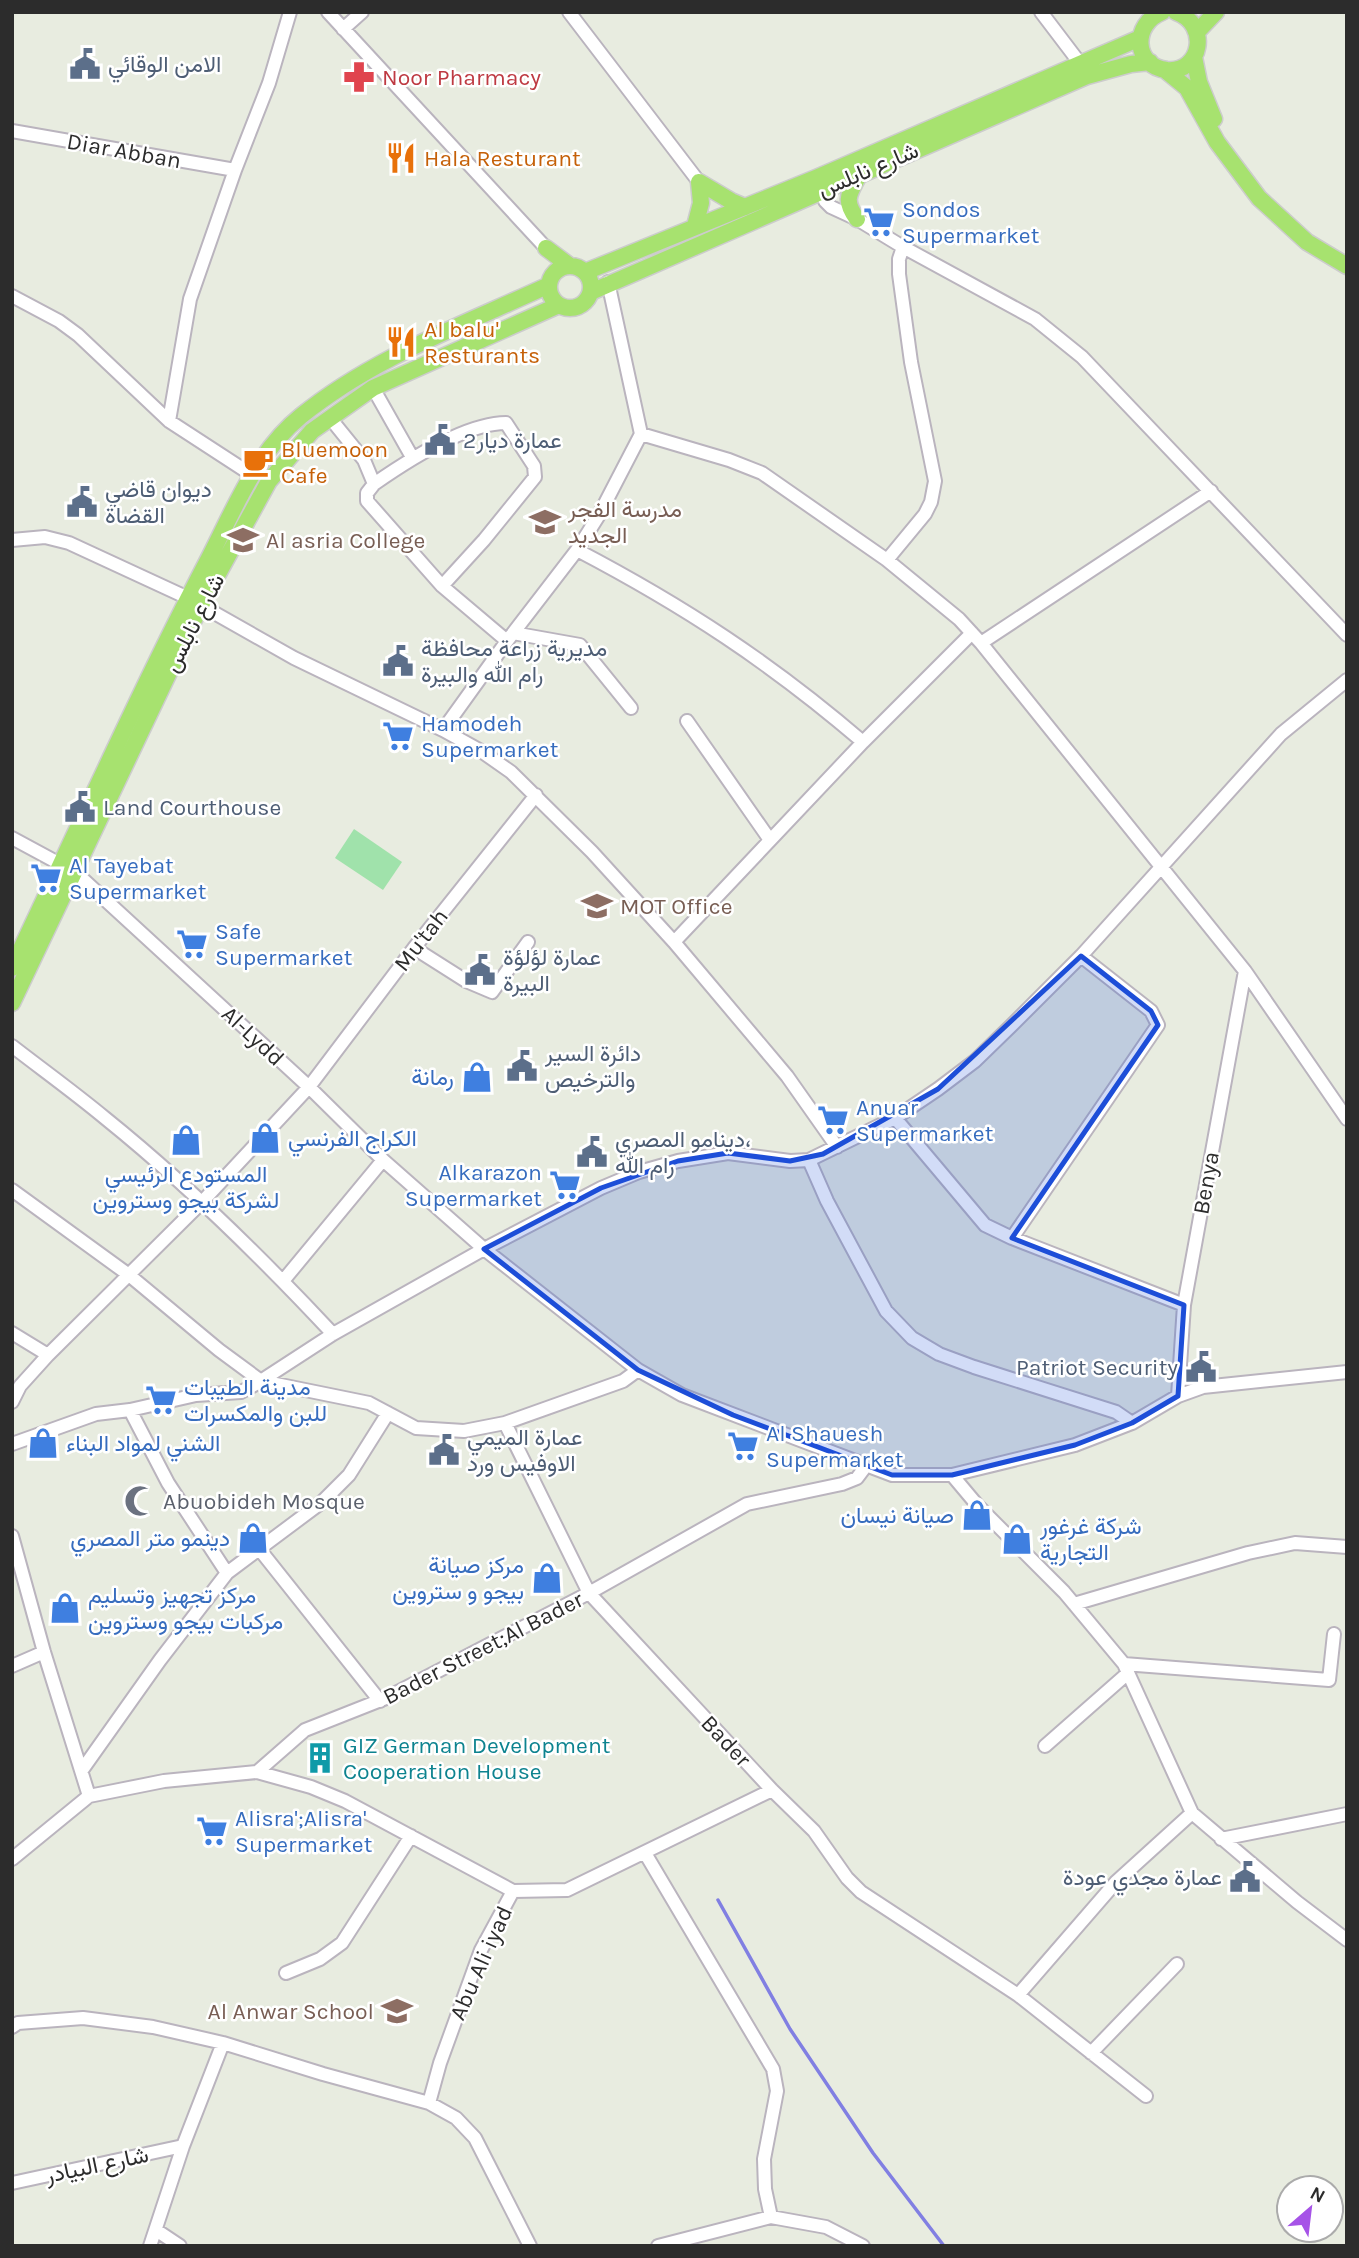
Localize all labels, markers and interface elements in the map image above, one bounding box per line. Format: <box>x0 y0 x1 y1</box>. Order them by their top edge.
public building icon: الامن الوقائي <box>68 47 102 81</box>
place label: الامن الوقائي <box>108 51 221 83</box>
pharmacy icon: Noor Pharmacy <box>342 60 376 94</box>
place label: Noor Pharmacy <box>382 64 541 91</box>
street label: Diar Abban <box>65 128 183 174</box>
street label: شارع نابلس <box>814 137 923 205</box>
restaurant icon: Hala Resturant <box>384 141 418 175</box>
place label: Hala Resturant <box>424 145 581 172</box>
place label: Sondos Supermarket <box>902 196 1040 249</box>
supermarket icon: Sondos Supermarket <box>862 205 896 239</box>
place label: Al balu' Resturants <box>424 316 540 369</box>
restaurant icon: Al balu' Resturants <box>384 325 418 359</box>
public building icon: عمارة ديار2 <box>423 423 457 457</box>
place label: عمارة ديار2 <box>463 427 562 455</box>
place label: Bluemoon Cafe <box>281 436 388 489</box>
cafe icon: Bluemoon Cafe <box>241 445 275 479</box>
place label: ديوان قاضي القضاة <box>105 476 212 529</box>
public building icon: ديوان قاضي القضاة <box>65 485 99 519</box>
place label: مدرسة الفجر الجديد <box>567 496 682 549</box>
school or university icon: مدرسة الفجر الجديد <box>528 505 562 539</box>
school or university icon: Al asria College <box>226 523 260 557</box>
place label: Al asria College <box>266 527 425 554</box>
street label: شارع نابلس <box>158 569 232 678</box>
place label: مديرية زراعة محافظة رام الله والبيرة <box>421 635 607 689</box>
public building icon: مديرية زراعة محافظة رام الله والبيرة <box>381 644 415 678</box>
place label: Hamodeh Supermarket <box>421 710 559 763</box>
supermarket icon: Hamodeh Supermarket <box>381 719 415 753</box>
public building icon: Land Courthouse <box>63 790 97 824</box>
place label: Land Courthouse <box>103 794 281 821</box>
place label: Al Tayebat Supermarket <box>69 852 207 905</box>
supermarket icon: Al Tayebat Supermarket <box>29 861 63 895</box>
school or university icon: MOT Office <box>580 889 614 923</box>
place label: MOT Office <box>620 893 732 920</box>
street label: Mu'tah <box>388 903 454 977</box>
place label: Safe Supermarket <box>215 918 353 971</box>
supermarket icon: Safe Supermarket <box>175 927 209 961</box>
place label: عمارة لؤلؤة البيرة <box>503 944 601 998</box>
public building icon: عمارة لؤلؤة البيرة <box>463 953 497 987</box>
street label: Al-Lydd <box>216 1000 290 1072</box>
place label: دائرة السير والترخيص <box>544 1040 641 1094</box>
public building icon: دائرة السير والترخيص <box>505 1049 539 1083</box>
shop icon: رمانة <box>460 1060 494 1094</box>
place label: رمانة <box>411 1064 454 1092</box>
place label: Anuar Supermarket <box>856 1094 994 1147</box>
supermarket icon: Anuar Supermarket <box>816 1103 850 1137</box>
shop icon: الكراج الفرنسي <box>248 1121 282 1155</box>
shop icon: المستودع الرئيسي لشركة بيجو وستروين <box>169 1123 203 1157</box>
place label: الكراج الفرنسي <box>288 1125 417 1157</box>
place label: دينامو المصري، رام الله <box>615 1126 751 1180</box>
public building icon: دينامو المصري، رام الله <box>575 1135 609 1169</box>
street label: Benya <box>1187 1149 1225 1217</box>
place label: Alkarazon Supermarket <box>405 1159 542 1212</box>
place label: المستودع الرئيسي لشركة بيجو وستروين <box>93 1161 279 1215</box>
supermarket icon: Alkarazon Supermarket <box>548 1168 582 1202</box>
public building icon: Patriot Security <box>1184 1350 1218 1384</box>
place label: Patriot Security <box>1016 1354 1178 1381</box>
place label: مدينة الطيبات للبن والمكسرات <box>184 1374 327 1428</box>
supermarket icon: مدينة الطيبات للبن والمكسرات <box>144 1383 178 1417</box>
place label: Al Shauesh Supermarket <box>766 1420 904 1473</box>
place label: عمارة الميمي الاوفيس ورد <box>467 1424 582 1478</box>
shop icon: الشني لمواد البناء <box>26 1426 60 1460</box>
supermarket icon: Al Shauesh Supermarket <box>726 1429 760 1463</box>
place label: الشني لمواد البناء <box>66 1430 220 1462</box>
public building icon: عمارة الميمي الاوفيس ورد <box>427 1433 461 1467</box>
mosque icon: Abuobideh Mosque <box>123 1484 157 1518</box>
place label: Abuobideh Mosque <box>163 1488 365 1515</box>
shop icon: صيانة نيسان <box>960 1498 994 1532</box>
place label: صيانة نيسان <box>841 1502 954 1529</box>
place label: شركة غرغور التجارية <box>1039 1513 1142 1567</box>
shop icon: دينمو متر المصري <box>236 1521 270 1555</box>
shop icon: شركة غرغور التجارية <box>1000 1522 1034 1556</box>
place label: دينمو متر المصري <box>70 1525 230 1557</box>
place label: مركز صيانة بيجو و ستروين <box>392 1552 524 1606</box>
shop icon: مركز صيانة بيجو و ستروين <box>530 1561 564 1595</box>
place label: مركز تجهيز وتسليم مركبات بيجو وستروين <box>88 1582 283 1636</box>
street label: Bader Street;Al Bader <box>378 1585 588 1710</box>
shop icon: مركز تجهيز وتسليم مركبات بيجو وستروين <box>48 1591 82 1625</box>
street label: Bader <box>695 1710 757 1773</box>
place label: GIZ German Development Cooperation House <box>343 1732 611 1785</box>
building icon: GIZ German Development Cooperation House <box>303 1741 337 1775</box>
place label: Alisra';Alisra' Supermarket <box>235 1805 373 1858</box>
supermarket icon: Alisra';Alisra' Supermarket <box>195 1814 229 1848</box>
public building icon: عمارة مجدي عودة <box>1228 1860 1262 1894</box>
place label: عمارة مجدي عودة <box>1063 1864 1222 1896</box>
street label: Abu Ali iyad <box>444 1902 518 2024</box>
school or university icon: Al Anwar School <box>380 1994 414 2028</box>
place label: Al Anwar School <box>207 1998 374 2025</box>
street label: شارع البيادر <box>42 2141 152 2191</box>
north arrow <box>1275 2174 1345 2244</box>
text: N <box>1306 2182 1329 2208</box>

